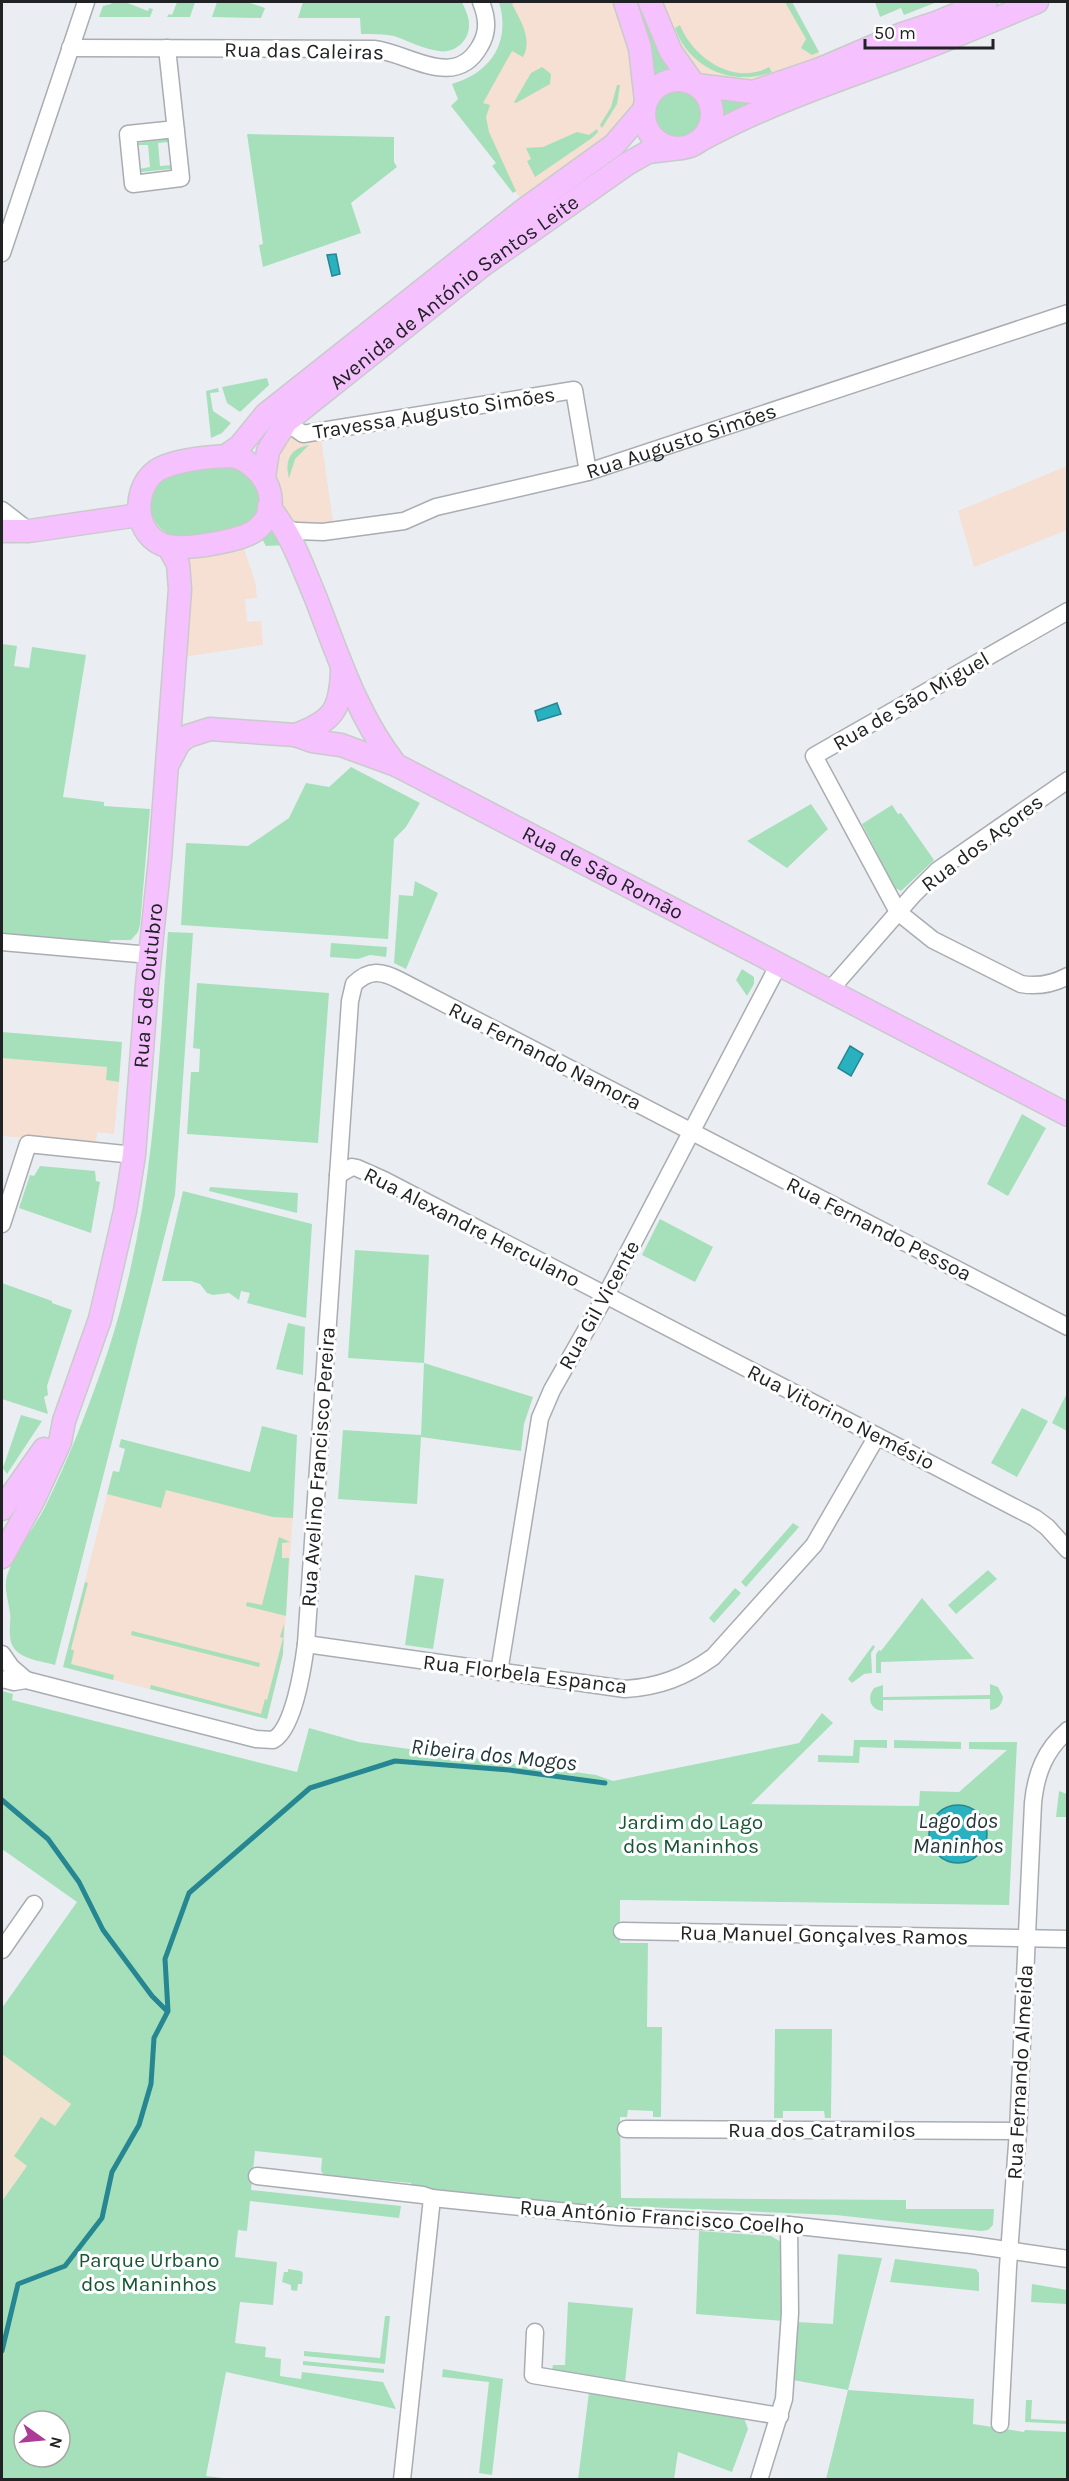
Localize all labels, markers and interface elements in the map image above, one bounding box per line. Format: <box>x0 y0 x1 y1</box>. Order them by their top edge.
scale bar <box>865 12 992 50</box>
text: 50 m <box>874 22 916 44</box>
street label: Rua das Caleiras <box>224 38 384 64</box>
street label: Avenida de António Santos Leite <box>325 190 583 395</box>
street label: Travessa Augusto Simões <box>311 382 557 444</box>
street label: Rua Augusto Simões <box>583 398 779 484</box>
street label: Rua de São Miguel <box>829 647 993 755</box>
street label: Rua dos Açores <box>917 790 1047 896</box>
street label: Rua de São Romão <box>518 821 687 925</box>
street label: Rua 5 de Outubro <box>129 902 167 1069</box>
street label: Rua Fernando Namora <box>445 997 645 1115</box>
street label: Rua Alexandre Herculano <box>360 1162 584 1292</box>
street label: Rua Fernando Pessoa <box>783 1172 975 1286</box>
street label: Rua Gil Vicente <box>554 1236 644 1374</box>
street label: Rua Avelino Francisco Pereira <box>296 1326 340 1608</box>
street label: Rua Vitorino Nemésio <box>743 1359 939 1475</box>
street label: Rua Florbela Espanca <box>422 1650 628 1698</box>
water label: Ribeira dos Mogos <box>410 1733 578 1777</box>
water label: Lago dos Maninhos <box>913 1808 1003 1859</box>
park label: Jardim do Lago dos Maninhos <box>619 1810 763 1858</box>
street label: Rua Manuel Gonçalves Ramos <box>680 1920 968 1950</box>
street label: Rua Fernando Almeida <box>1002 1964 1038 2180</box>
street label: Rua dos Catramilos <box>728 2118 916 2142</box>
street label: Rua António Francisco Coelho <box>519 2195 805 2239</box>
park label: Parque Urbano dos Maninhos <box>79 2248 220 2296</box>
north arrow <box>12 2409 72 2469</box>
text: N <box>45 2435 67 2451</box>

